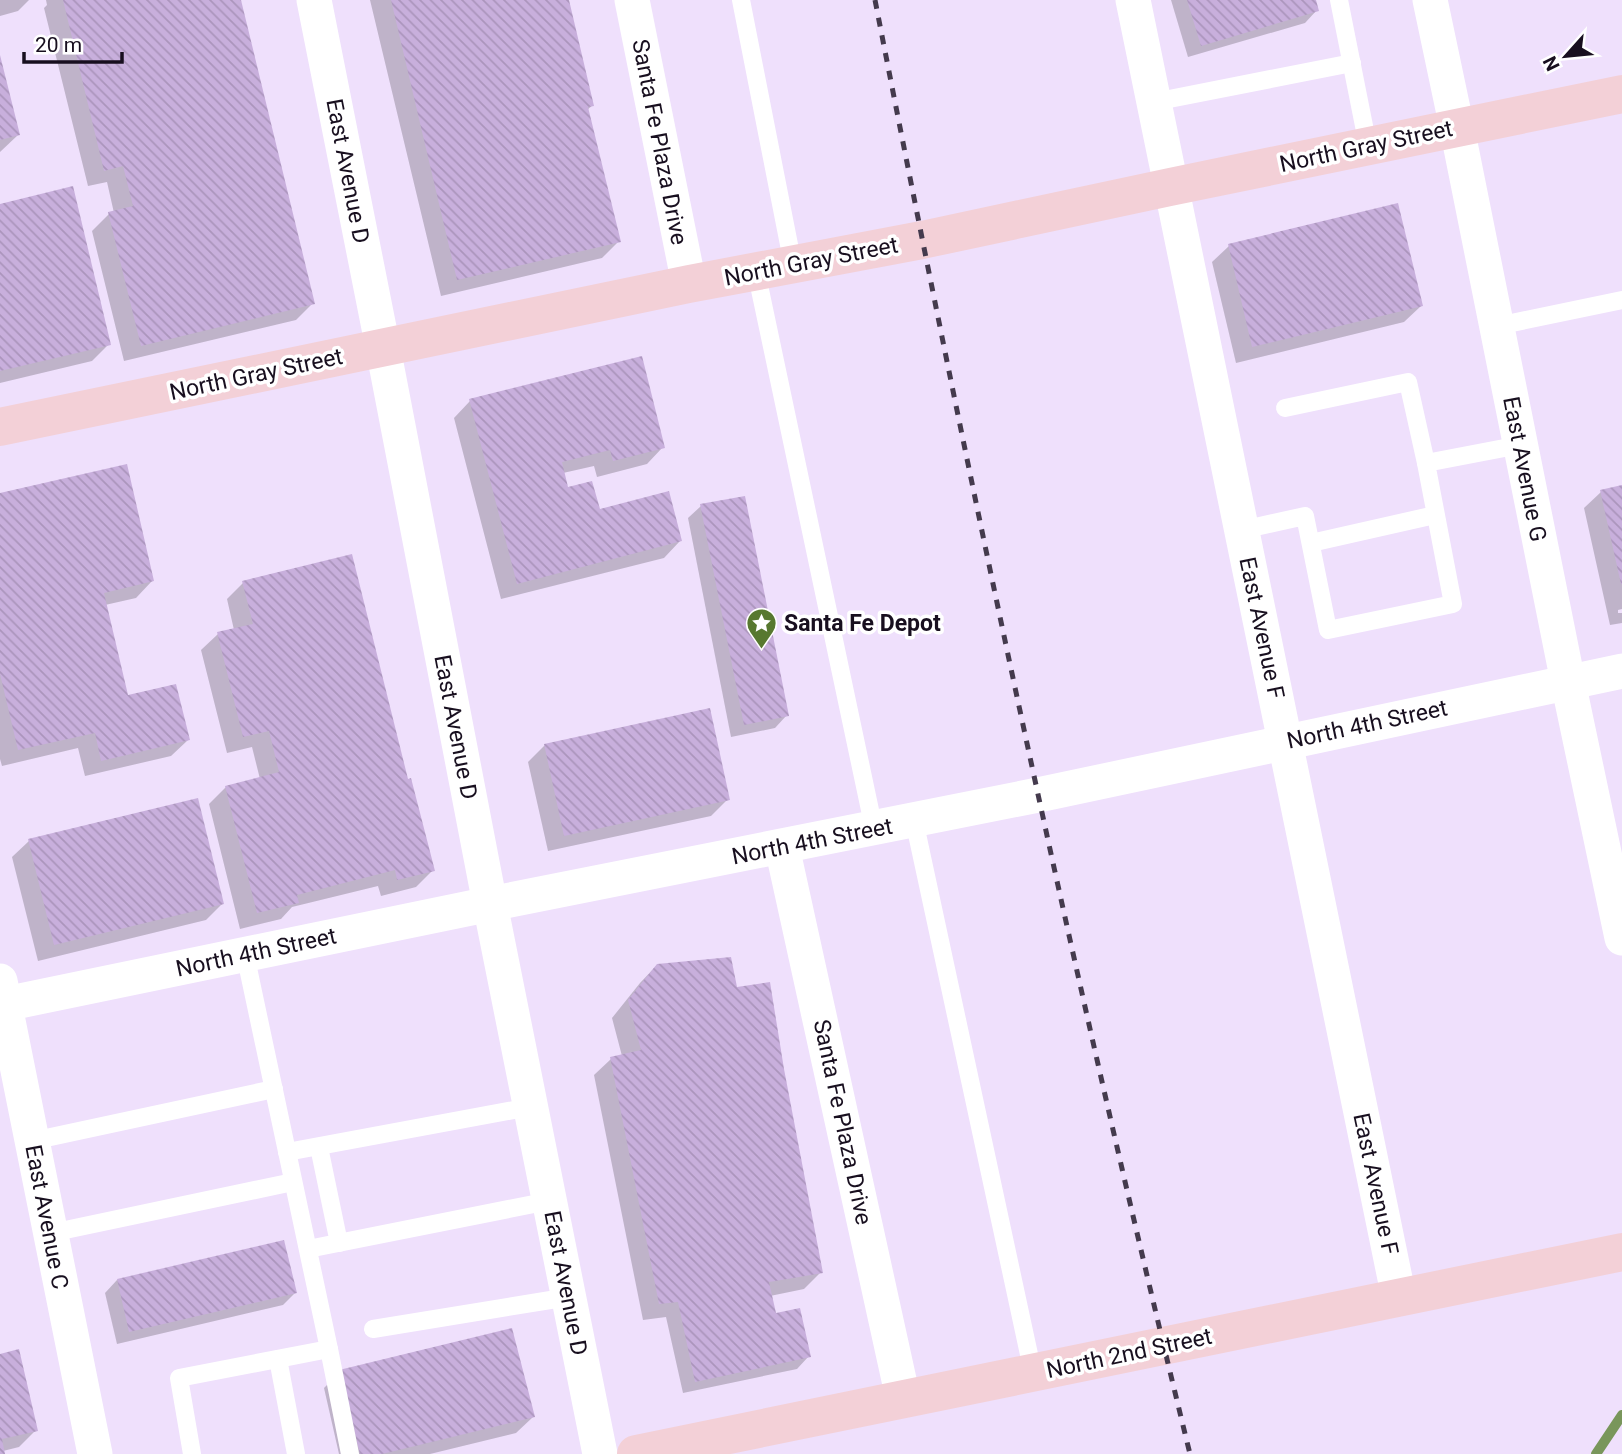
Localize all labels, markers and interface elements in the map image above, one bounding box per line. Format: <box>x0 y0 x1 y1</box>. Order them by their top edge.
scale bar <box>24 21 122 65</box>
north arrow <box>1531 21 1601 91</box>
text: 20 m <box>35 33 82 57</box>
street label: Santa Fe Plaza Drive <box>626 37 693 247</box>
text: N <box>1538 52 1565 75</box>
street label: East Avenue D <box>320 97 375 246</box>
street label: North Gray Street <box>1277 115 1455 178</box>
street label: North Gray Street <box>722 231 900 292</box>
street label: North Gray Street <box>167 343 345 406</box>
street label: East Avenue G <box>1497 394 1552 544</box>
street label: East Avenue F <box>1233 555 1290 702</box>
place icon: Santa Fe Depot <box>744 606 778 650</box>
place label: Santa Fe Depot <box>784 610 941 637</box>
street label: East Avenue D <box>428 653 483 802</box>
street label: North 4th Street <box>1284 694 1450 755</box>
street label: North 4th Street <box>729 813 895 870</box>
street label: North 4th Street <box>173 922 339 983</box>
street label: Santa Fe Plaza Drive <box>808 1017 877 1227</box>
street label: East Avenue F <box>1347 1111 1404 1258</box>
street label: East Avenue C <box>19 1143 74 1292</box>
street label: East Avenue D <box>538 1209 593 1358</box>
street label: North 2nd Street <box>1044 1323 1214 1384</box>

